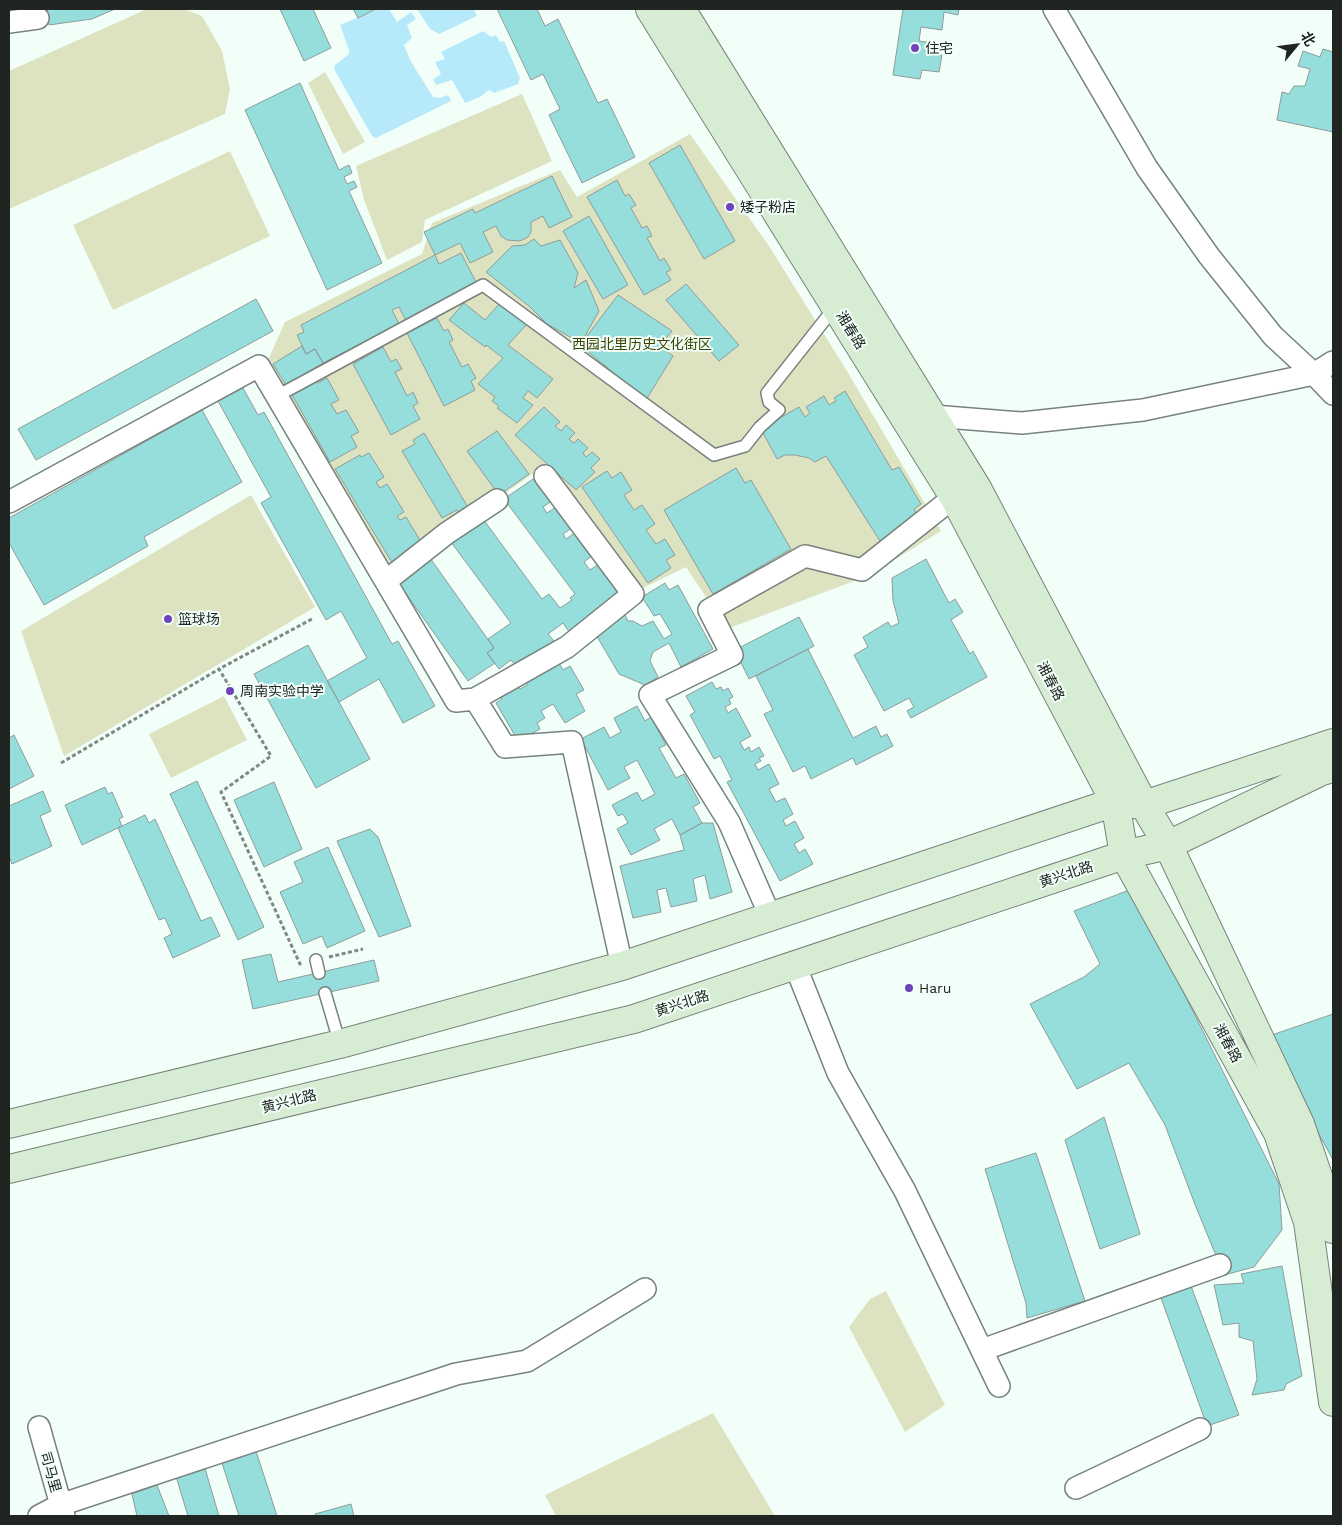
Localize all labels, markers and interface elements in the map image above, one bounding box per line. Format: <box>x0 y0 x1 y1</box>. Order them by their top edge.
north arrow <box>1272 20 1322 70</box>
text: 北 <box>1298 29 1319 49</box>
place label: 住宅 <box>925 40 953 56</box>
marker: 住宅 <box>909 42 921 54</box>
place label: 矮子粉店 <box>740 199 796 215</box>
marker: 矮子粉店 <box>724 201 736 213</box>
street label: 湘春路 <box>833 308 869 352</box>
park label: 西园北里历史文化街区 <box>572 336 712 352</box>
place label: 篮球场 <box>178 611 220 627</box>
marker: 篮球场 <box>162 613 174 625</box>
street label: 湘春路 <box>1034 659 1068 703</box>
place label: 周南实验中学 <box>240 683 324 699</box>
marker: 周南实验中学 <box>224 685 236 697</box>
street label: 黄兴北路 <box>1037 858 1095 890</box>
place label: Haru <box>919 980 951 996</box>
marker: Haru <box>903 982 915 994</box>
street label: 黄兴北路 <box>653 987 711 1019</box>
street label: 湘春路 <box>1211 1021 1245 1065</box>
street label: 黄兴北路 <box>260 1086 318 1116</box>
street label: 司马里 <box>38 1450 64 1494</box>

